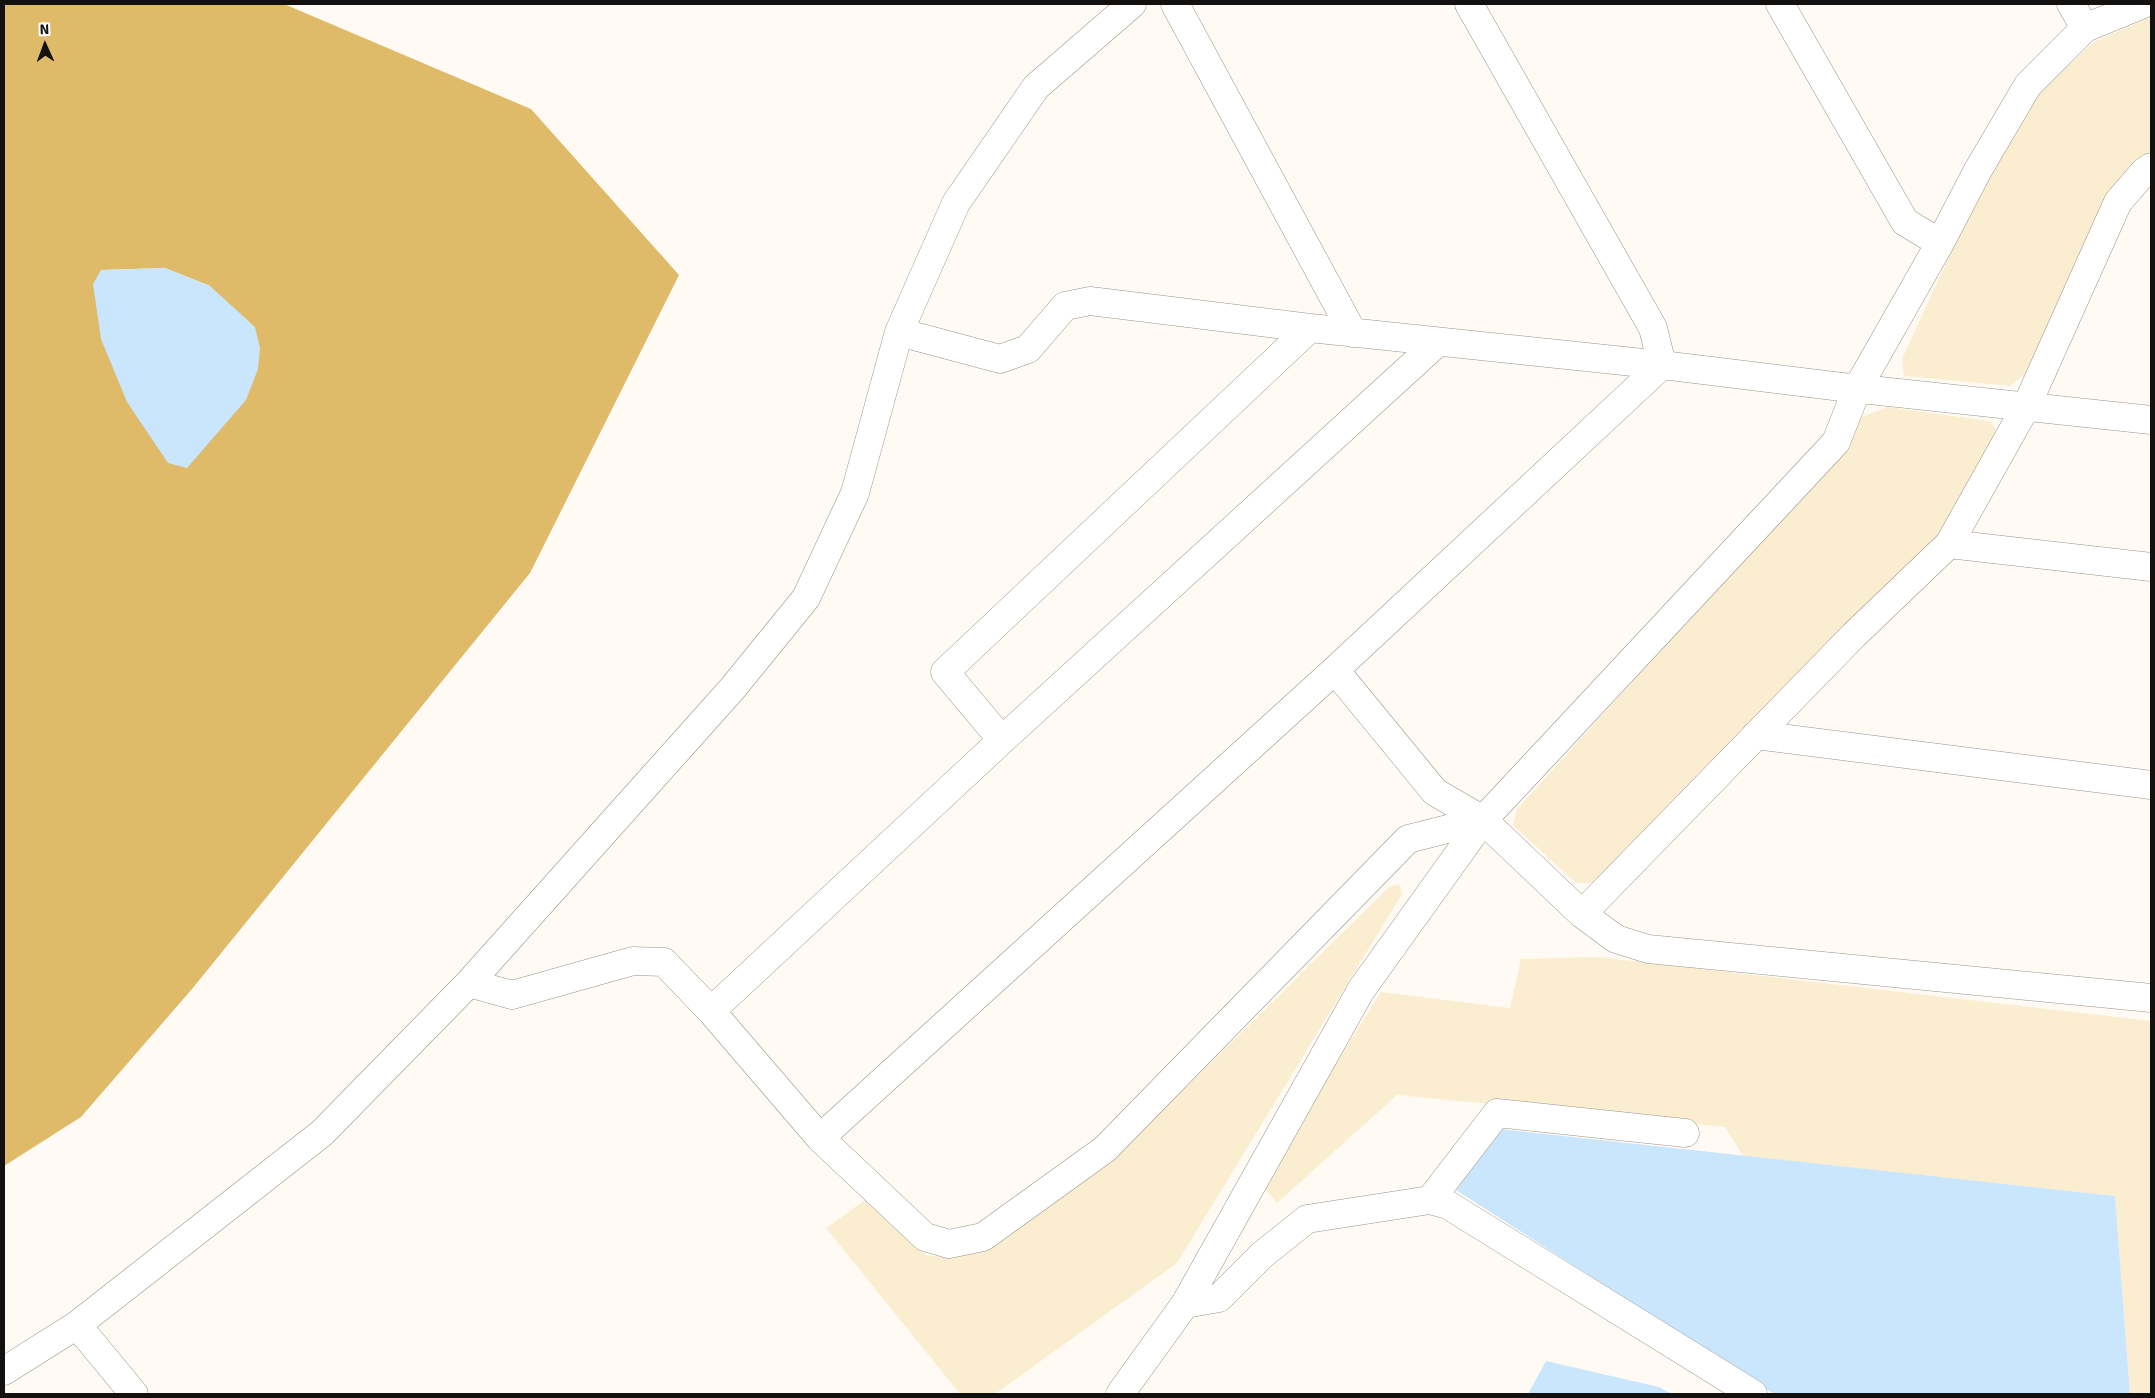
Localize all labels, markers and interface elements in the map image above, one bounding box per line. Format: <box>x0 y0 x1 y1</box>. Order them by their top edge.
north arrow <box>20 20 70 70</box>
text: N <box>39 21 50 38</box>

